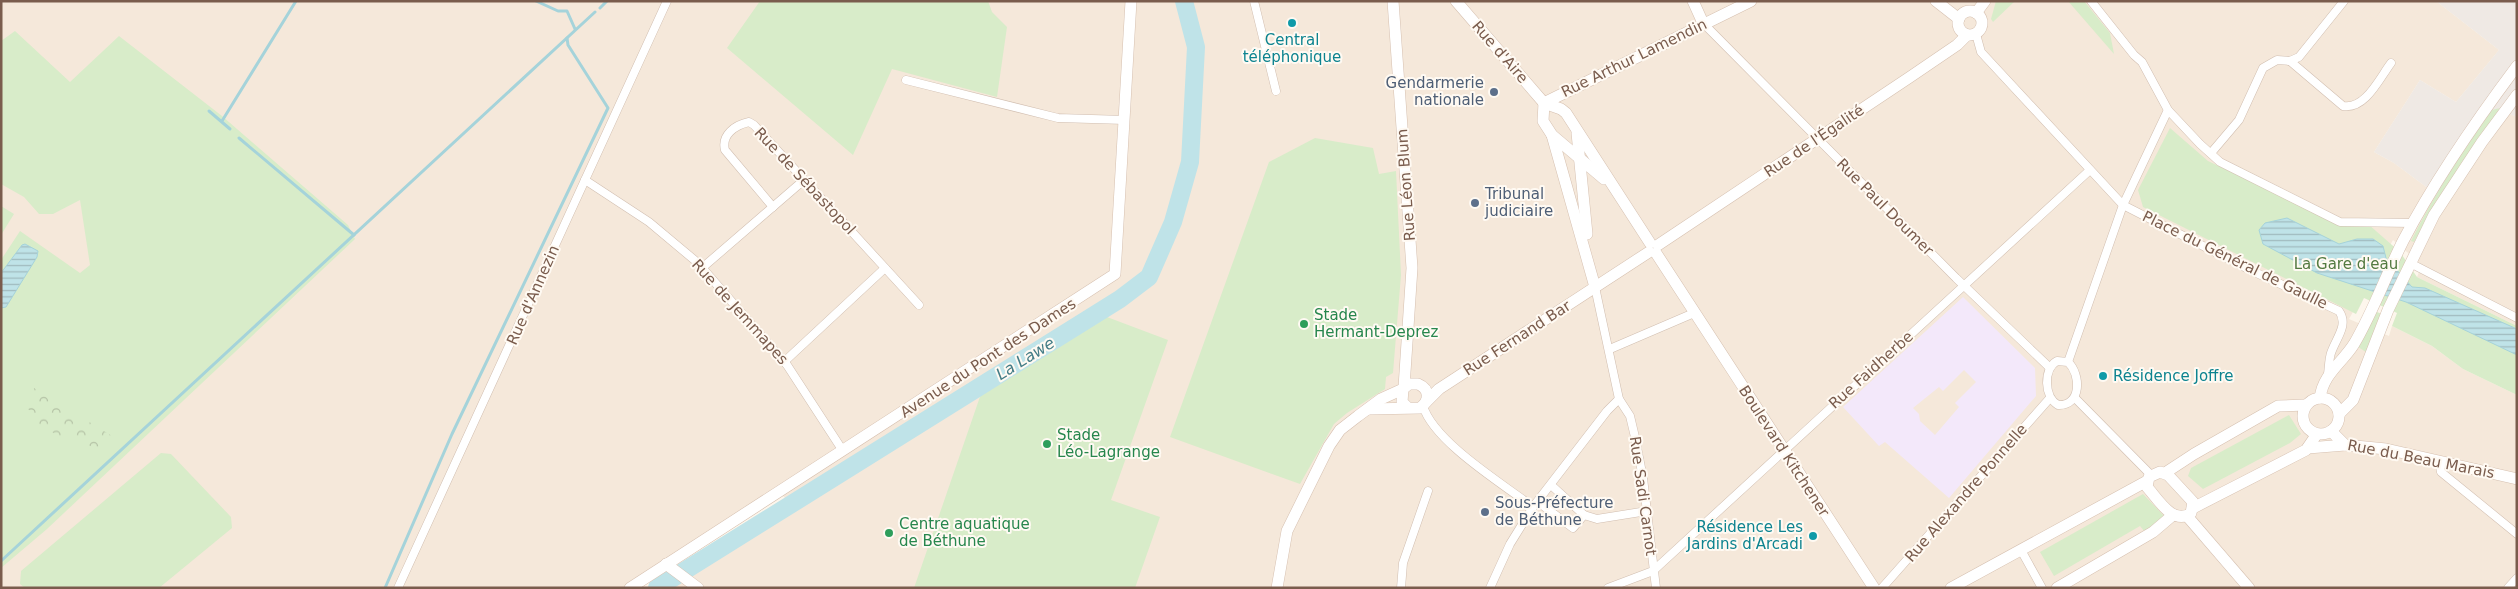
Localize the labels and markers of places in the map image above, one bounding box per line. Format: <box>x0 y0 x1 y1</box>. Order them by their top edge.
marker: Central téléphonique <box>1286 17 1298 29</box>
place label: Central téléphonique <box>1243 31 1341 66</box>
place label: Gendarmerie nationale <box>1386 74 1484 109</box>
marker: Gendarmerie nationale <box>1488 86 1500 98</box>
place label: Tribunal judiciaire <box>1484 185 1553 220</box>
marker: Tribunal judiciaire <box>1469 197 1481 209</box>
place label: Stade Hermant-Deprez <box>1314 306 1438 341</box>
marker: Stade Hermant-Deprez <box>1298 318 1310 330</box>
place label: Résidence Joffre <box>2113 367 2233 385</box>
marker: Résidence Joffre <box>2097 370 2109 382</box>
place label: Stade Léo-Lagrange <box>1057 426 1160 461</box>
marker: Stade Léo-Lagrange <box>1041 438 1053 450</box>
place label: Sous-Préfecture de Béthune <box>1495 494 1614 529</box>
marker: Sous-Préfecture de Béthune <box>1479 506 1491 518</box>
place label: Centre aquatique de Béthune <box>899 515 1030 550</box>
place label: Résidence Les Jardins d'Arcadi <box>1686 518 1803 553</box>
marker: Centre aquatique de Béthune <box>883 527 895 539</box>
marker: Résidence Les Jardins d'Arcadi <box>1807 530 1819 542</box>

